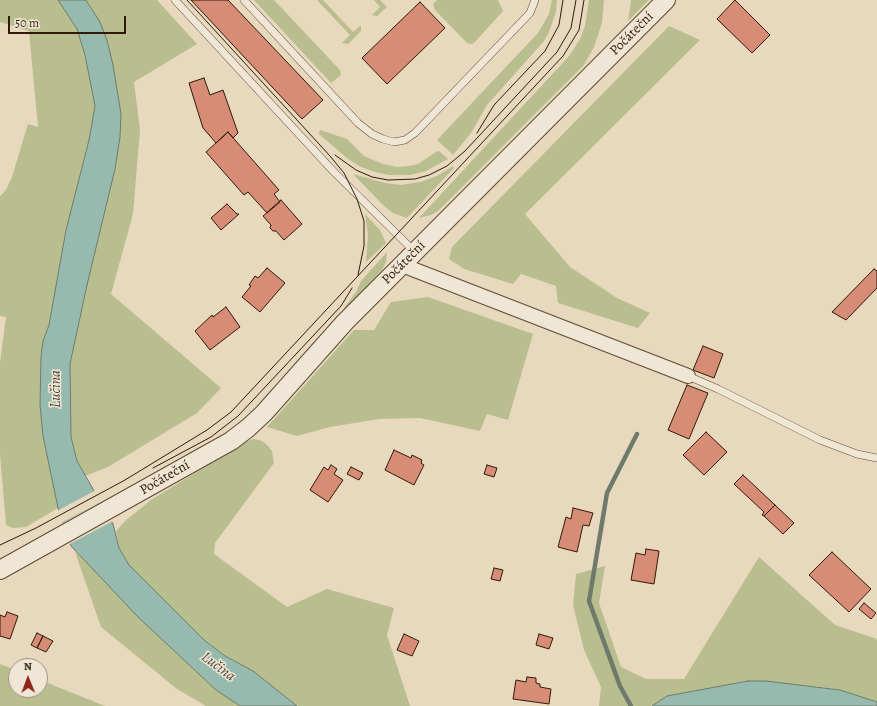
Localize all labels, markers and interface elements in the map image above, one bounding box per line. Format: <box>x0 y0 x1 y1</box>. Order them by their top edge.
scale bar <box>10 8 128 34</box>
street label: Počáteční <box>607 9 657 59</box>
text: 50 m <box>15 15 39 31</box>
street label: Počáteční <box>379 238 429 288</box>
water label: Lučina <box>47 370 65 408</box>
street label: Počáteční <box>137 457 193 499</box>
water label: Lučina <box>197 648 239 686</box>
north arrow <box>8 658 48 698</box>
text: N <box>24 659 32 674</box>

